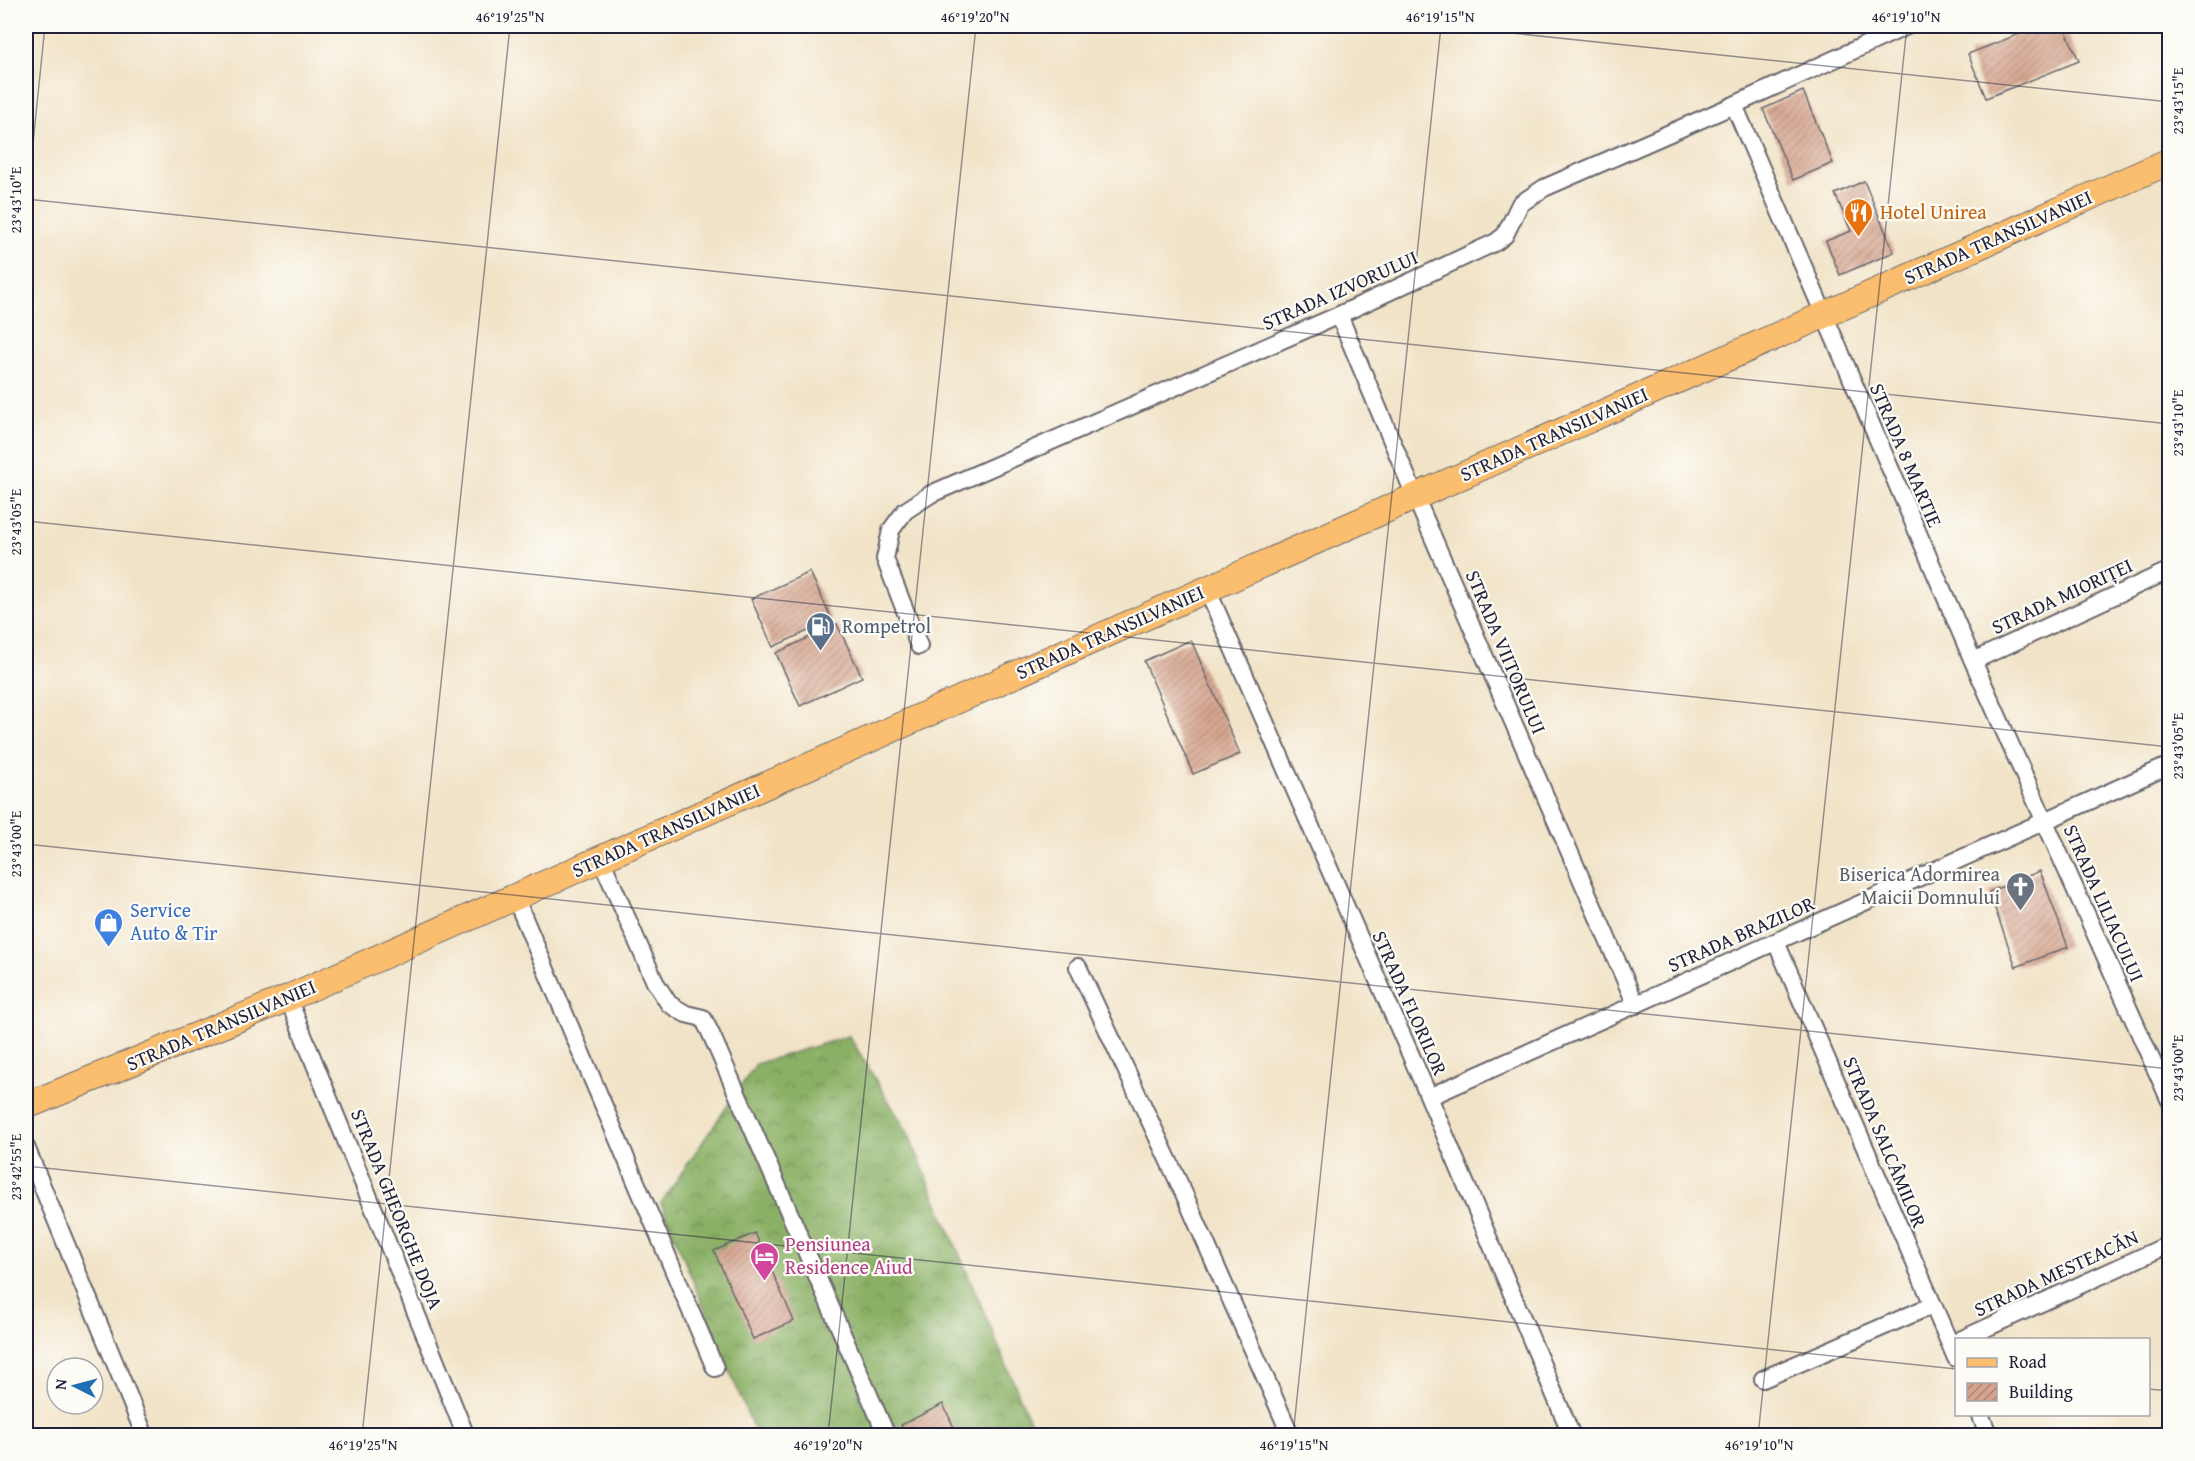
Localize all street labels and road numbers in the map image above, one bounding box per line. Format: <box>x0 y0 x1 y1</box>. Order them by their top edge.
street label: STRADA TRANSILVANIEI <box>1899 182 2097 291</box>
street label: STRADA IZVORULUI <box>1257 242 1422 337</box>
street label: STRADA 8 MARTIE <box>1863 378 1950 531</box>
street label: STRADA TRANSILVANIEI <box>1455 379 1653 488</box>
street label: STRADA MIORIȚEI <box>1987 550 2137 641</box>
street label: STRADA VIITORULUI <box>1459 565 1554 738</box>
street label: STRADA TRANSILVANIEI <box>1011 577 1209 686</box>
street label: STRADA TRANSILVANIEI <box>567 775 765 884</box>
street label: STRADA LILIACULUI <box>2057 819 2152 986</box>
street label: STRADA BRAZILOR <box>1663 888 1819 979</box>
street label: STRADA FLORILOR <box>1366 926 1456 1080</box>
street label: STRADA TRANSILVANIEI <box>122 971 320 1078</box>
street label: STRADA SALCÂMILOR <box>1836 1052 1935 1232</box>
street label: STRADA GHEORGHE DOJA <box>344 1104 451 1313</box>
street label: STRADA MESTEACĂN <box>1969 1222 2143 1323</box>

